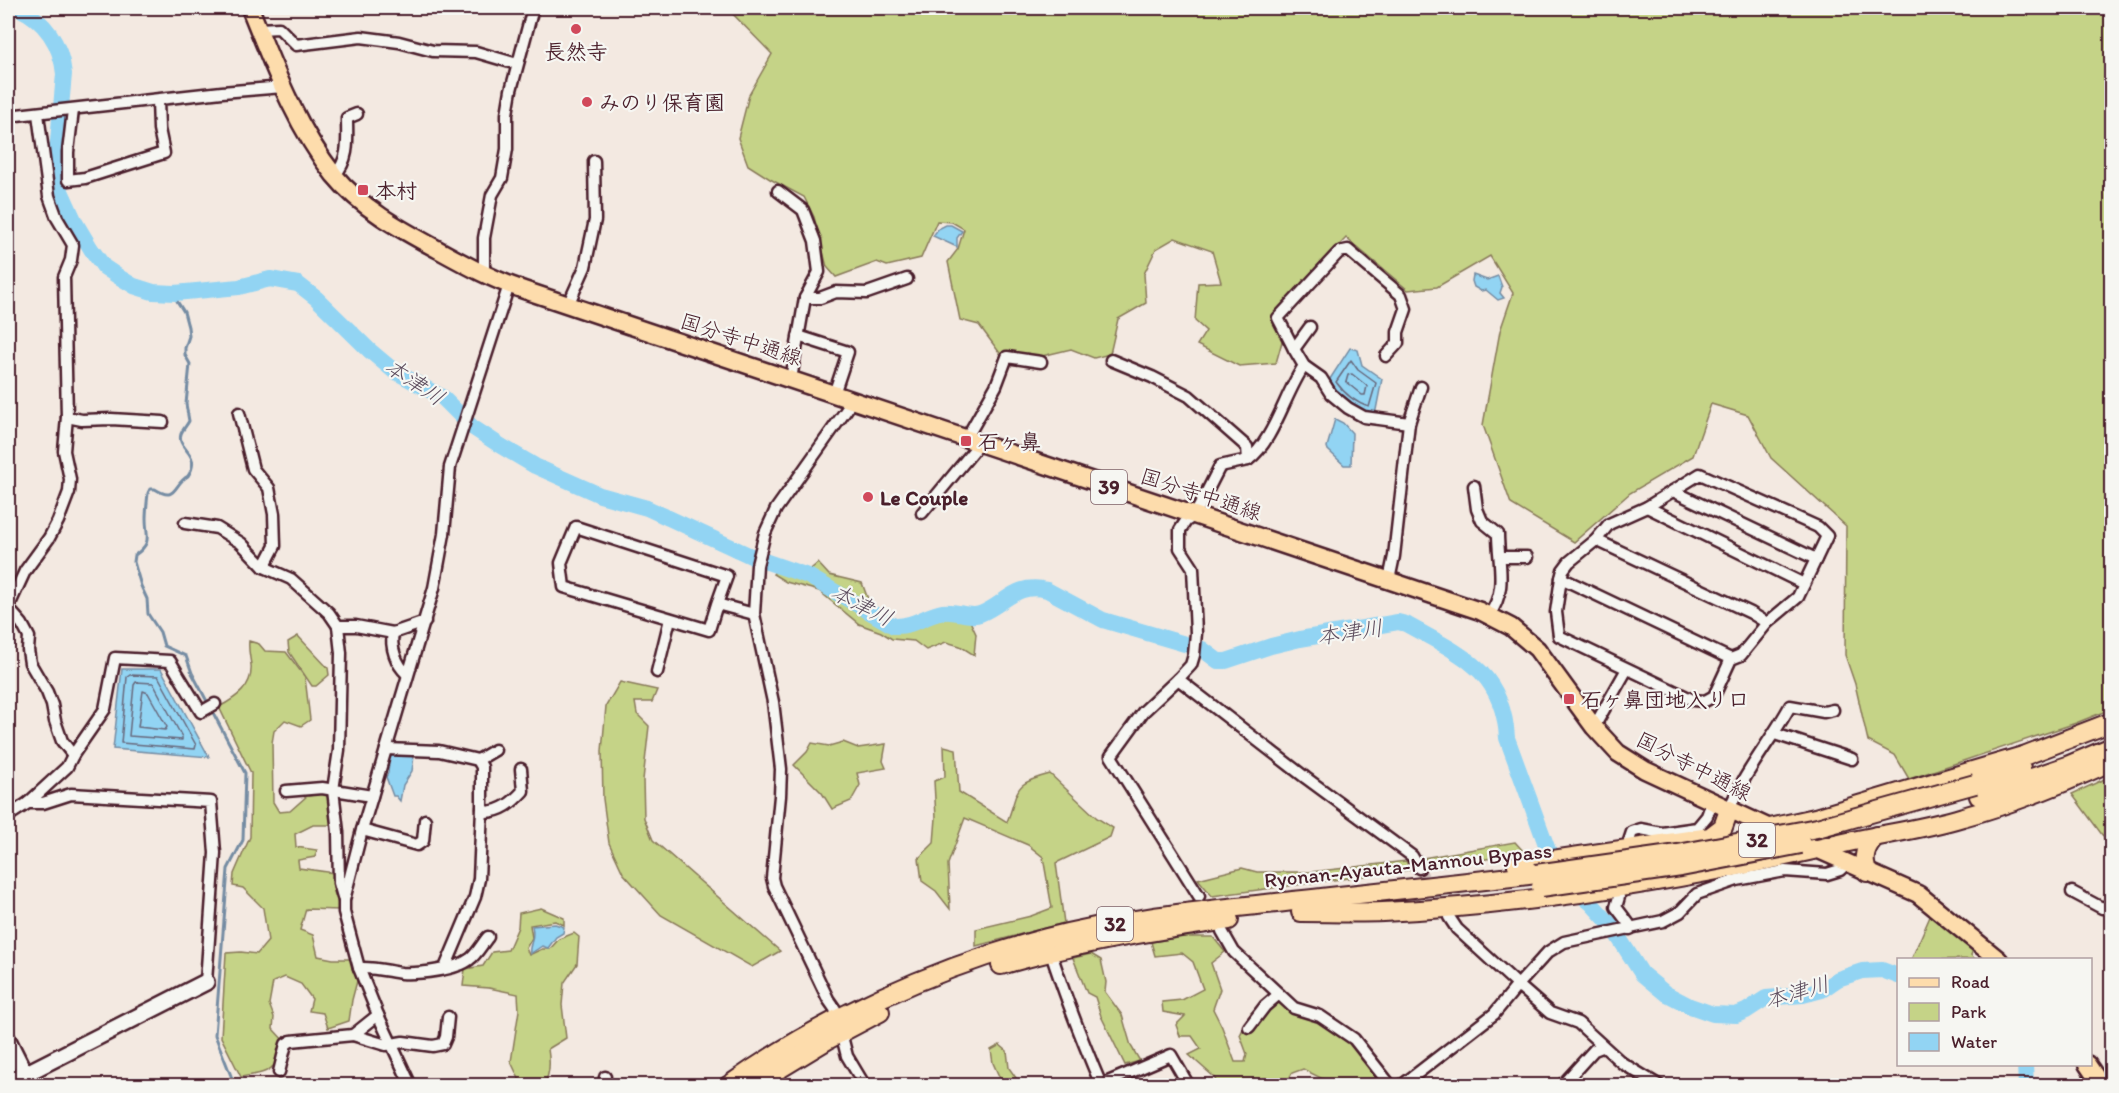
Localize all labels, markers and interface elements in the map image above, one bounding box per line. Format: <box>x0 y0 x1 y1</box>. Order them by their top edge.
marker: 長然寺 <box>569 22 583 36</box>
place label: 長然寺 <box>545 39 608 64</box>
place label: みのり保育園 <box>599 90 725 115</box>
marker: みのり保育園 <box>580 95 594 109</box>
place label: 本村 <box>375 178 417 203</box>
marker: 本村 <box>356 183 370 197</box>
street label: 国分寺中通線 <box>677 308 805 370</box>
water label: 本津川 <box>380 352 450 412</box>
place label: 石ヶ鼻 <box>978 429 1041 454</box>
marker: 石ヶ鼻 <box>959 434 973 448</box>
street label: 国分寺中通線 <box>1137 463 1265 525</box>
road number: 39 <box>1091 470 1127 504</box>
place label: Le Couple <box>880 485 968 511</box>
marker: Le Couple <box>861 490 875 504</box>
water label: 本津川 <box>826 578 898 632</box>
water label: 本津川 <box>1315 614 1385 650</box>
place label: 石ヶ鼻団地入り口 <box>1581 687 1749 712</box>
marker: 石ヶ鼻団地入り口 <box>1562 692 1576 706</box>
street label: 国分寺中通線 <box>1632 726 1756 806</box>
road number: 32 <box>1739 823 1775 857</box>
street label: Ryonan-Ayauta-Mannou Bypass <box>1263 837 1553 893</box>
road number: 32 <box>1097 907 1133 941</box>
legend <box>1897 958 2092 1066</box>
water label: 本津川 <box>1762 970 1832 1014</box>
text: Road <box>1951 971 1990 993</box>
text: Park <box>1951 1001 1986 1023</box>
text: Water <box>1951 1031 1997 1053</box>

